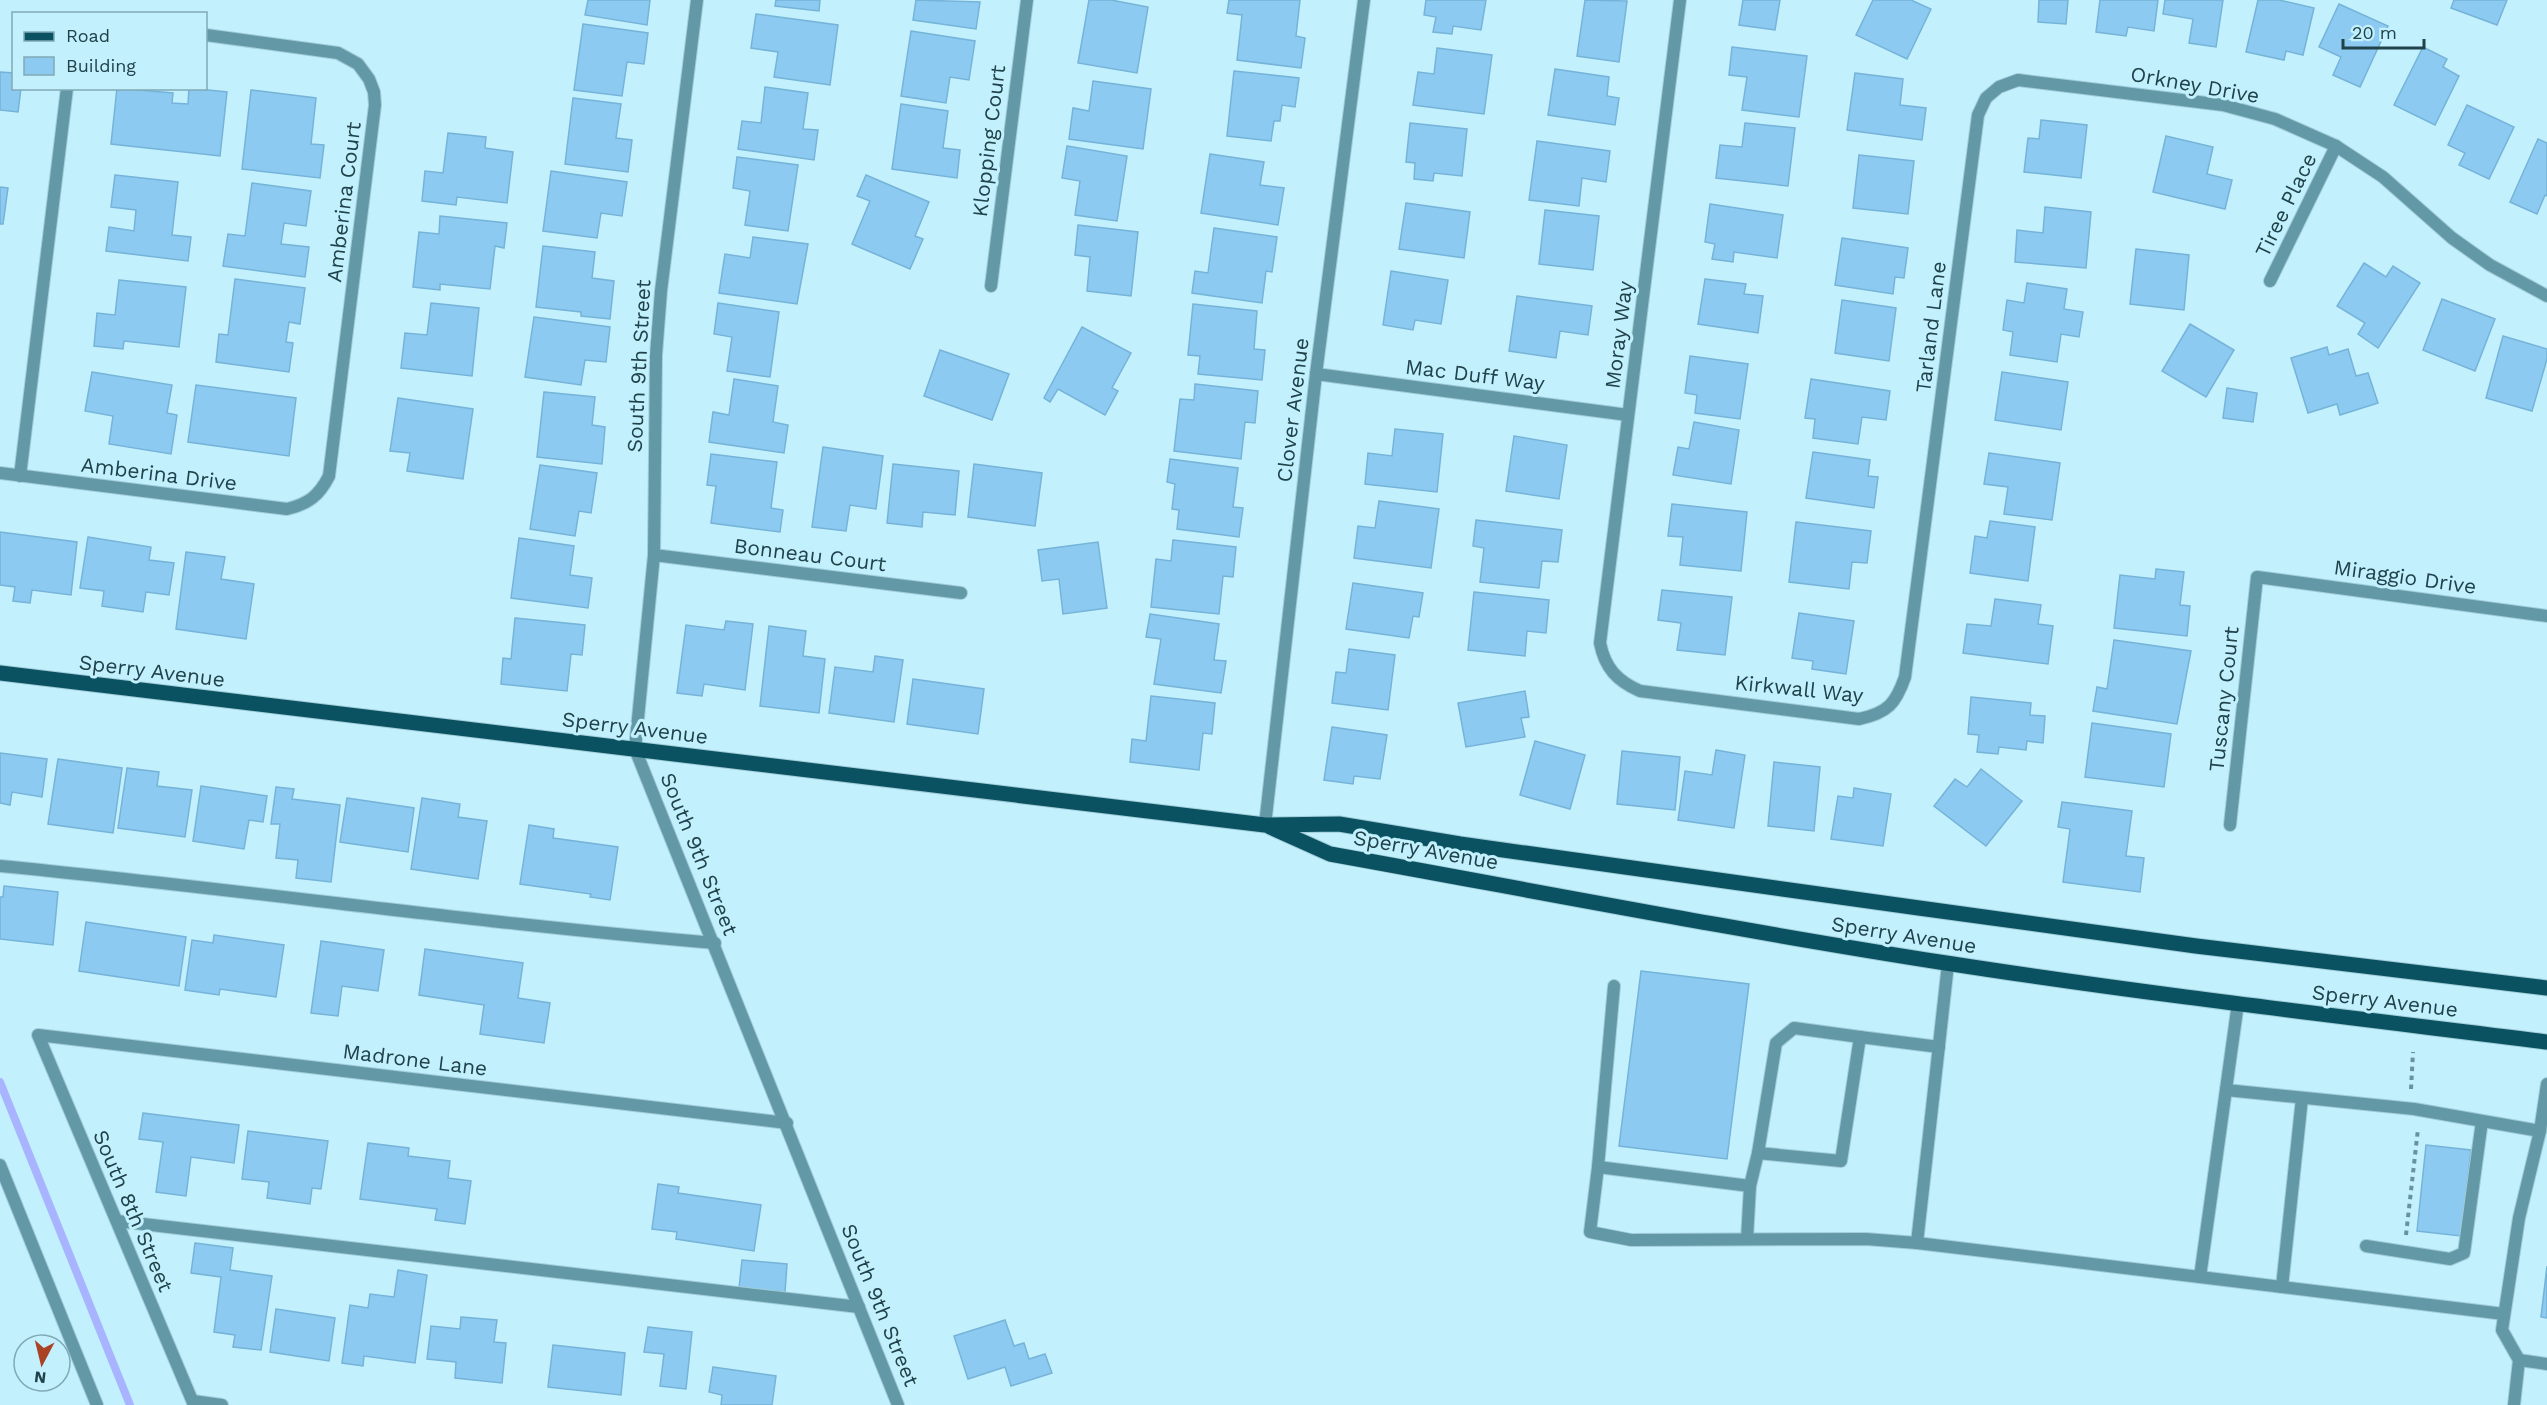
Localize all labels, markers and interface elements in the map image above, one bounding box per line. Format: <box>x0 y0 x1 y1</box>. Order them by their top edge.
legend <box>12 12 207 90</box>
scale bar <box>2343 12 2424 50</box>
text: 20 m <box>2352 22 2397 43</box>
text: Road <box>66 25 110 46</box>
text: Building <box>66 55 136 76</box>
street label: Orkney Drive <box>2129 61 2261 108</box>
street label: Klopping Court <box>967 63 1010 218</box>
street label: Amberina Court <box>321 120 366 284</box>
street label: Tiree Place <box>2250 149 2321 261</box>
street label: Tarland Lane <box>1910 260 1951 394</box>
street label: South 9th Street <box>621 279 656 453</box>
street label: Moray Way <box>1599 279 1638 390</box>
street label: Clover Avenue <box>1271 336 1314 483</box>
street label: Mac Duff Way <box>1404 354 1546 395</box>
street label: Amberina Drive <box>80 452 239 495</box>
street label: Bonneau Court <box>733 533 888 576</box>
street label: Miraggio Drive <box>2332 554 2478 599</box>
street label: Tuscany Court <box>2203 625 2244 773</box>
street label: Sperry Avenue <box>78 649 226 692</box>
street label: Kirkwall Way <box>1733 669 1865 708</box>
street label: Sperry Avenue <box>561 706 709 749</box>
street label: South 9th Street <box>655 769 744 939</box>
street label: Sperry Avenue <box>1352 824 1500 875</box>
street label: Sperry Avenue <box>1830 911 1978 958</box>
street label: Sperry Avenue <box>2311 979 2459 1022</box>
street label: Madrone Lane <box>341 1038 489 1081</box>
street label: South 8th Street <box>88 1126 179 1296</box>
street label: South 9th Street <box>836 1220 925 1390</box>
north arrow <box>12 1333 72 1393</box>
text: N <box>33 1367 47 1388</box>

